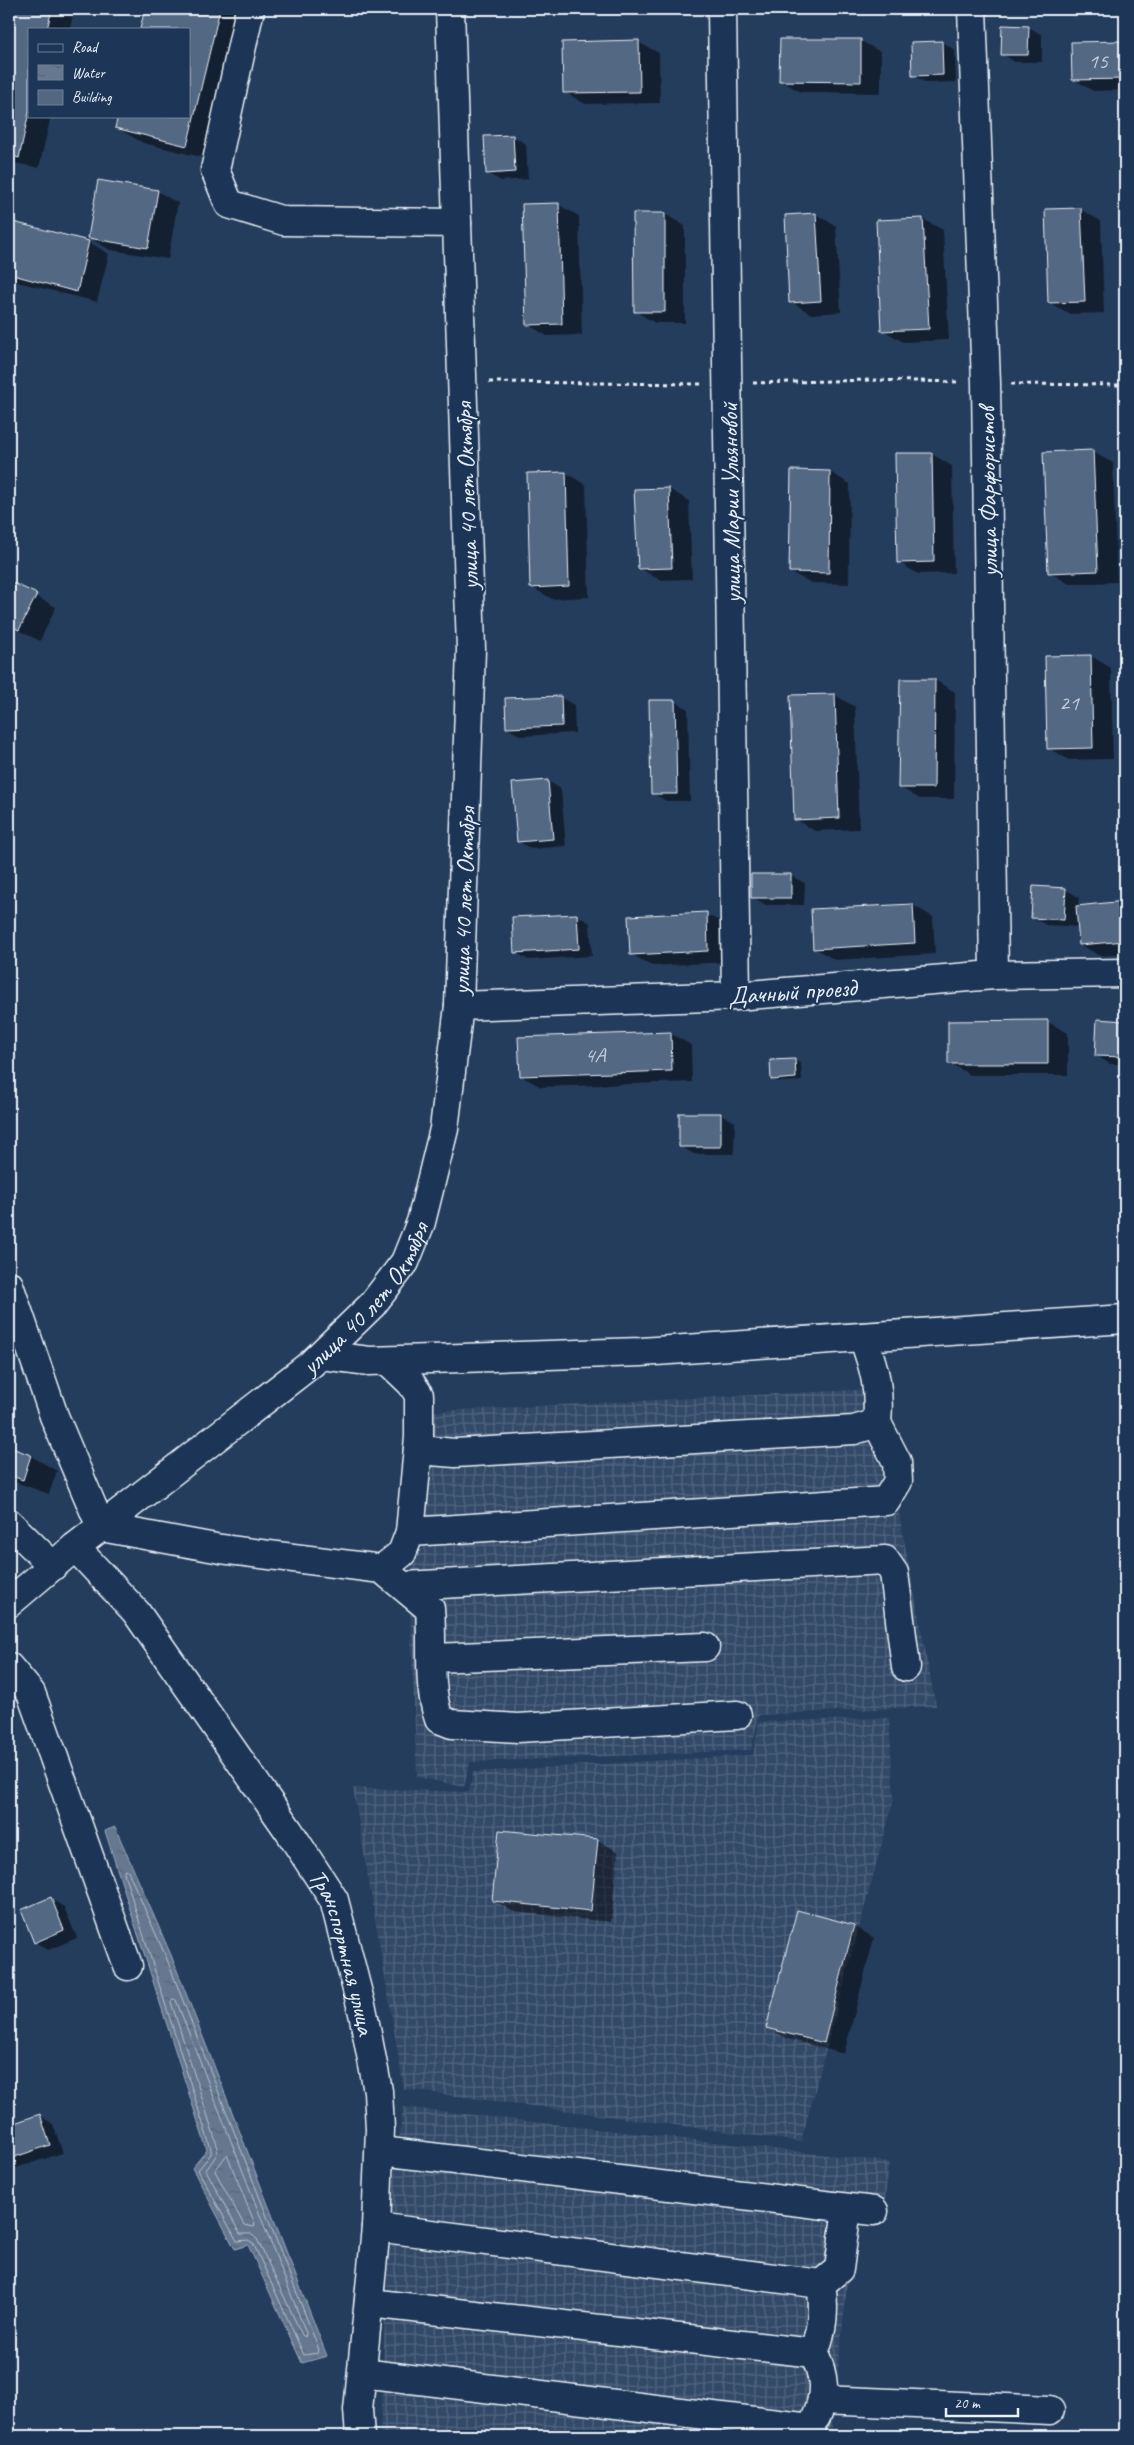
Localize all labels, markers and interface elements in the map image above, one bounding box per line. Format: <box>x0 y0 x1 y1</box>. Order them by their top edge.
legend <box>28 28 190 118</box>
text: Road <box>72 38 99 57</box>
house number: 15 <box>1088 47 1109 75</box>
text: Water <box>72 64 106 83</box>
text: Building <box>72 88 112 107</box>
street label: улица 40 лет Октября <box>448 399 486 592</box>
street label: улица Марии Ульяновой <box>713 401 749 606</box>
street label: улица Фарфористов <box>970 402 1006 579</box>
house number: 21 <box>1059 689 1080 717</box>
street label: улица 40 лет Октября <box>445 804 483 997</box>
street label: Дачный проезд <box>727 971 859 1012</box>
house number: 4А <box>585 1041 606 1069</box>
street label: улица 40 лет Октября <box>295 1215 437 1383</box>
street label: Транспортная улица <box>301 1863 382 2040</box>
scale bar <box>946 2385 1019 2417</box>
text: 20 m <box>954 2394 981 2413</box>

